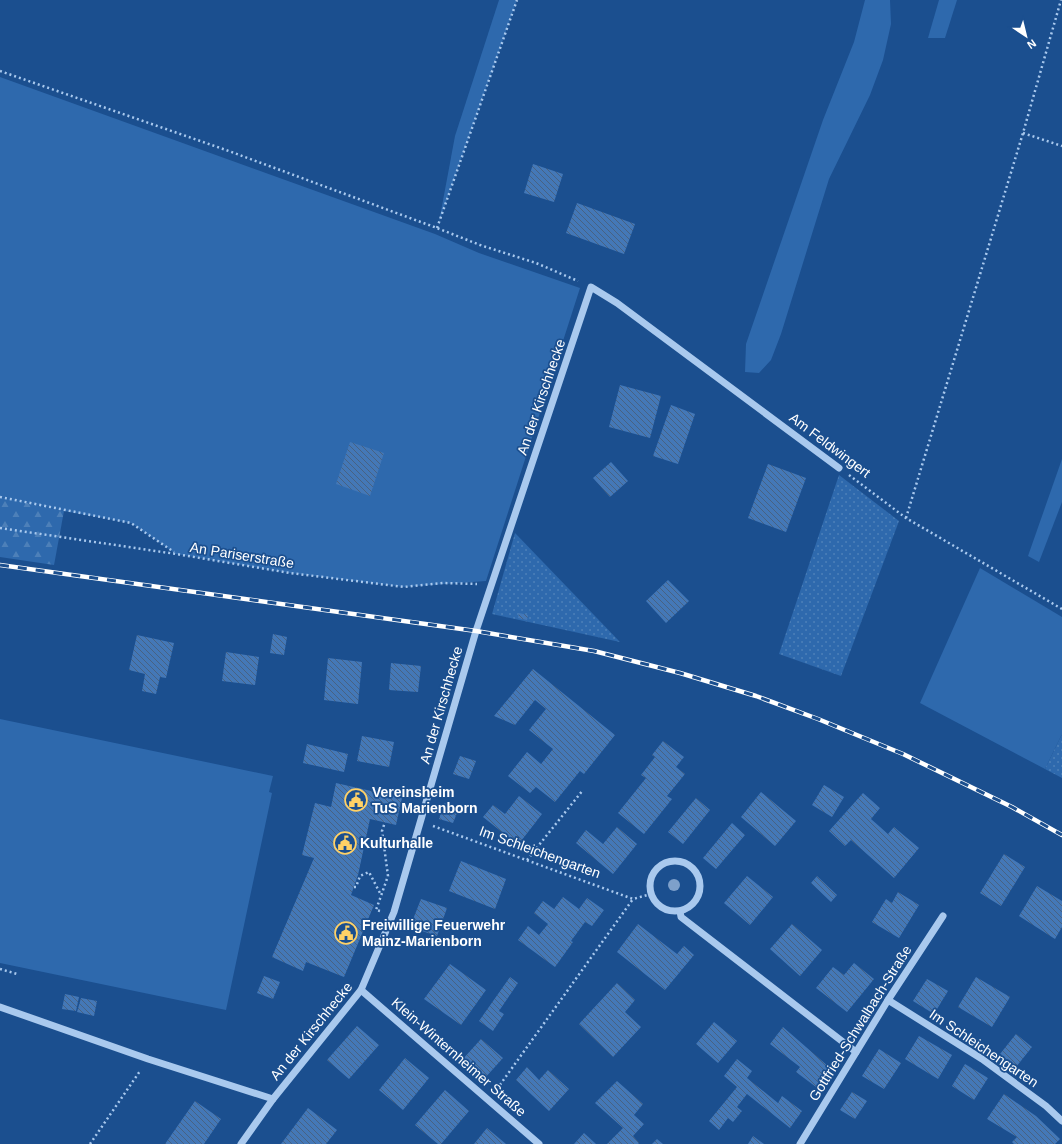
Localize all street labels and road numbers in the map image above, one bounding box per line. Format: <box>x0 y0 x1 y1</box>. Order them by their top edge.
street label: An der Kirschhecke <box>514 337 568 457</box>
street label: Am Feldwingert <box>786 409 874 481</box>
street label: An Pariserstraße <box>189 539 295 571</box>
street label: An der Kirschhecke <box>417 644 465 766</box>
street label: Im Schleichengarten <box>477 823 603 881</box>
street label: Gottfried-Schwalbach-Straße <box>805 942 915 1104</box>
street label: An der Kirschhecke <box>267 979 356 1083</box>
street label: Klein-Winternheimer Straße <box>389 994 530 1120</box>
street label: Im Schleichengarten <box>927 1006 1041 1090</box>

